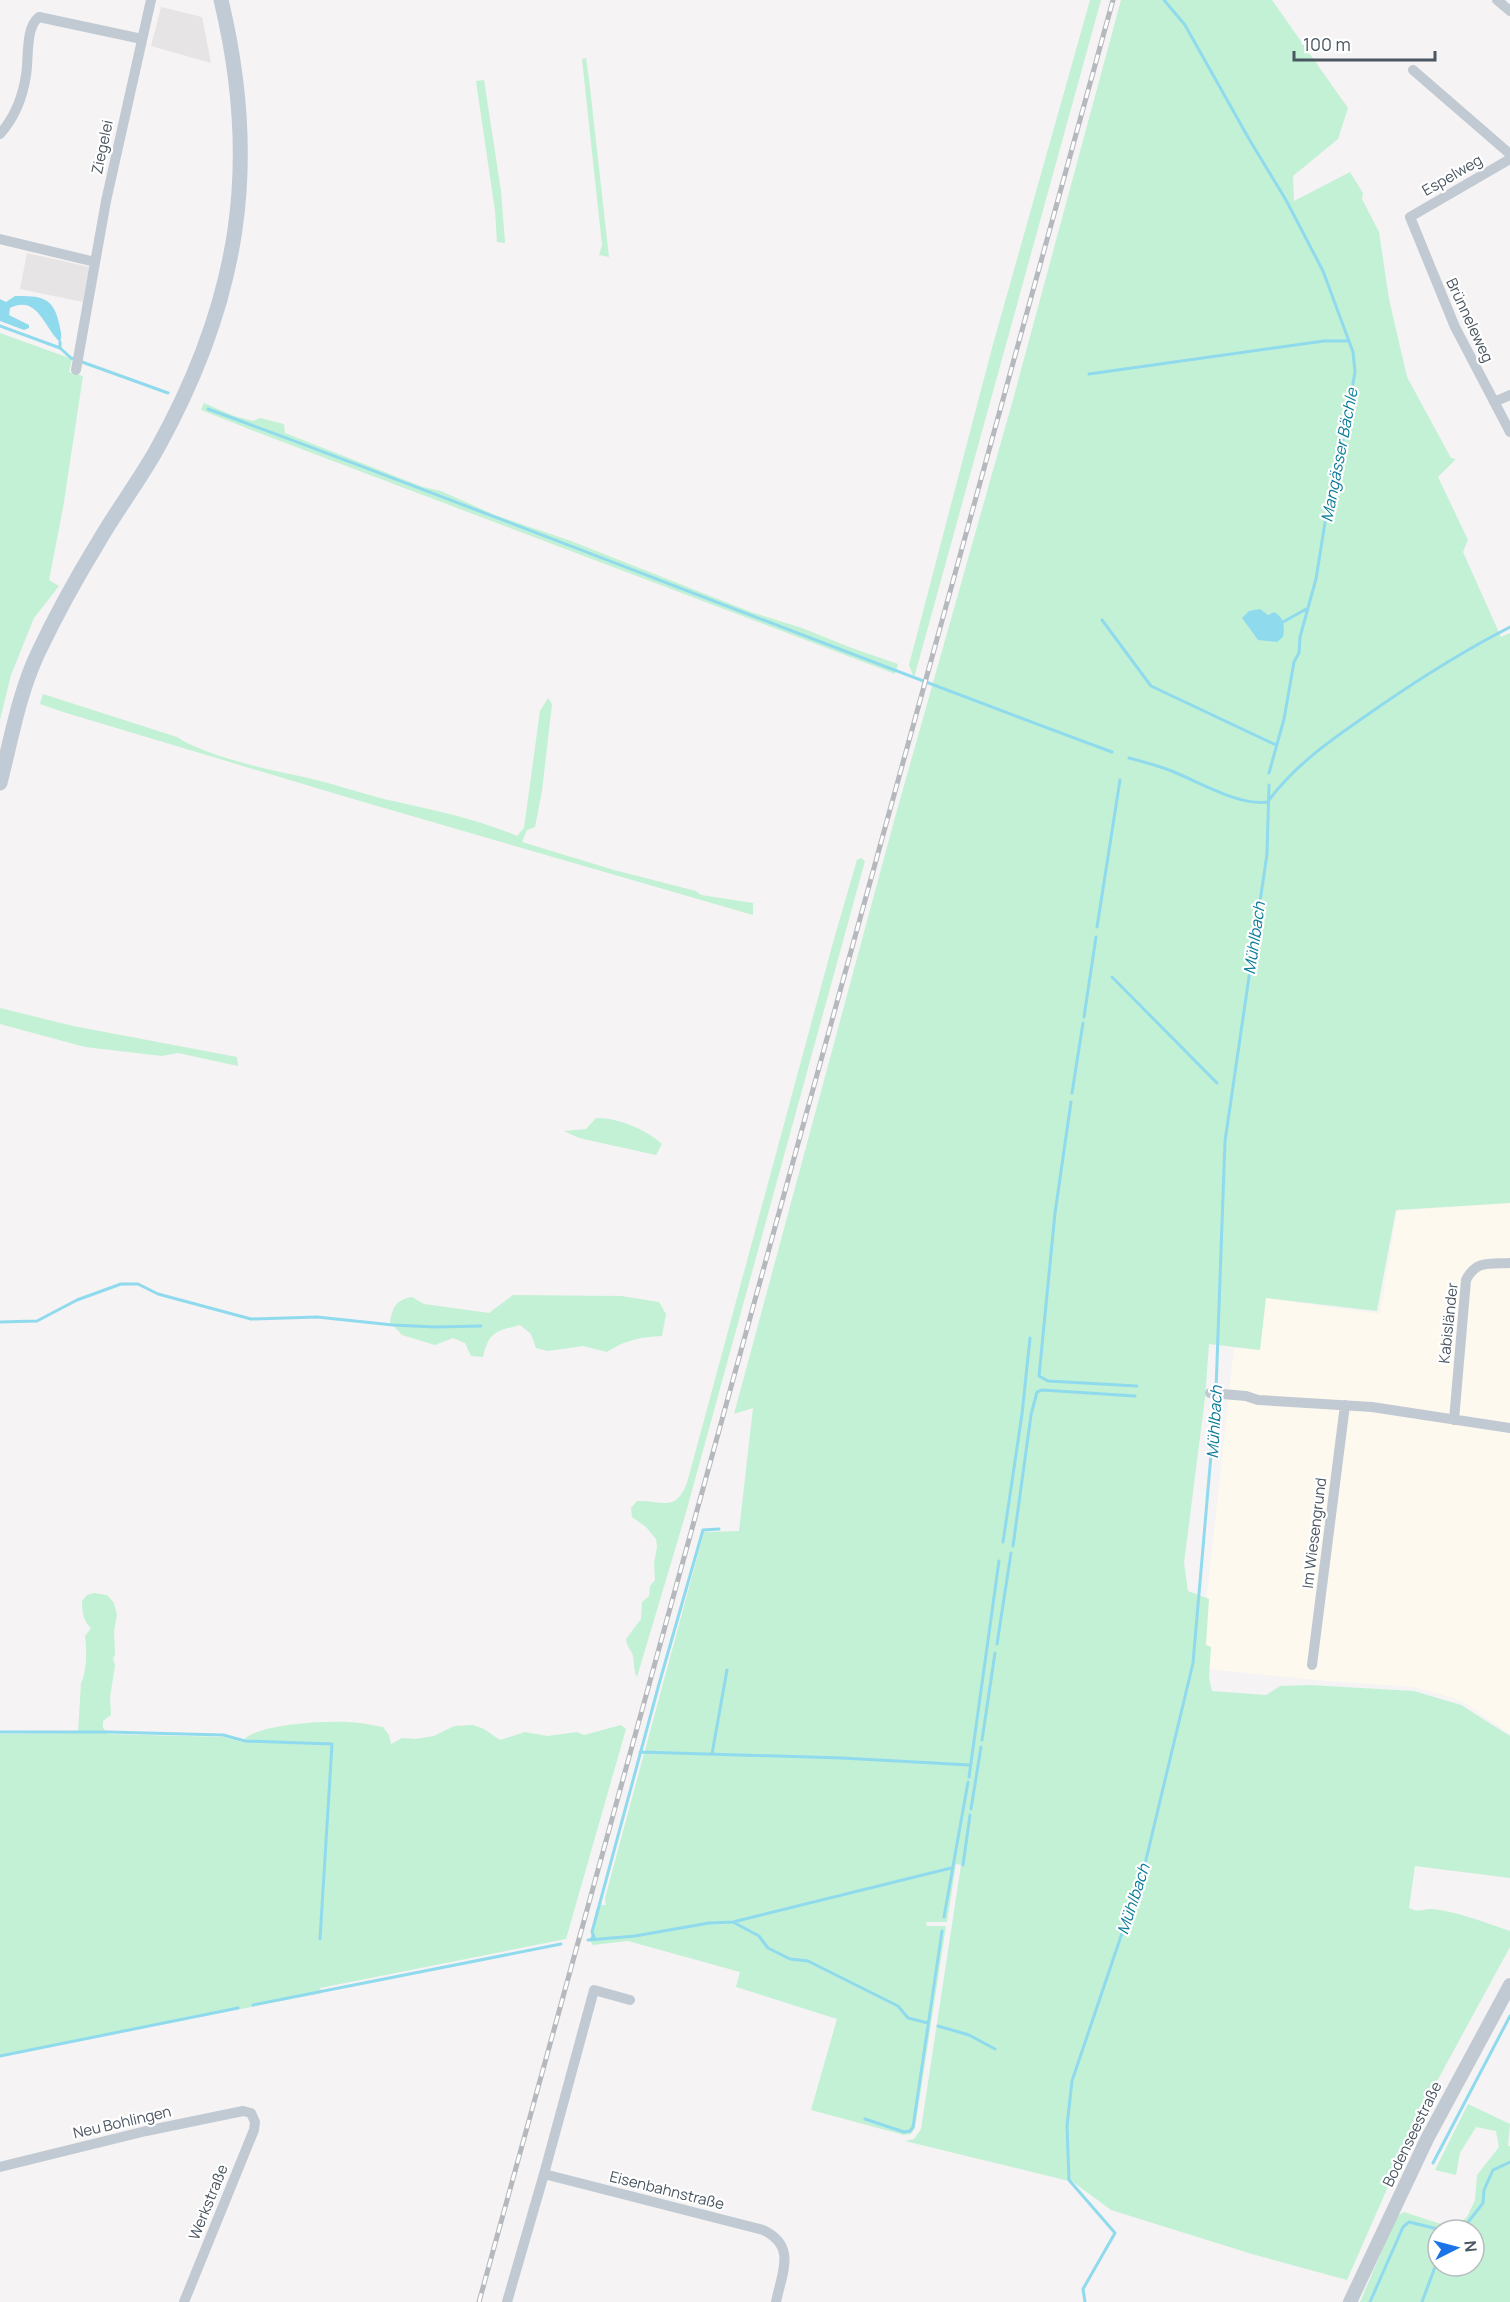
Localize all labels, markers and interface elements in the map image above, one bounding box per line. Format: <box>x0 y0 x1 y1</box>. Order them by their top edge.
scale bar <box>1294 24 1435 62</box>
text: 100 m <box>1303 32 1351 56</box>
street label: Ziegelei <box>86 118 118 176</box>
street label: Espelweg <box>1418 149 1486 201</box>
street label: Brünneleweg <box>1441 274 1499 366</box>
water label: Mangässer Bächle <box>1315 385 1363 524</box>
water label: Mühlbach <box>1238 900 1270 976</box>
street label: Kabisländer <box>1433 1281 1463 1365</box>
water label: Mühlbach <box>1201 1385 1227 1459</box>
street label: Im Wiesengrund <box>1297 1476 1331 1590</box>
water label: Mühlbach <box>1111 1860 1155 1937</box>
street label: Bodenseestraße <box>1377 2078 1447 2190</box>
street label: Neu Bohlingen <box>71 2100 173 2143</box>
street label: Werkstraße <box>183 2161 233 2243</box>
street label: Eisenbahnstraße <box>607 2166 727 2214</box>
north arrow <box>1426 2218 1486 2278</box>
text: N <box>1459 2240 1482 2253</box>

